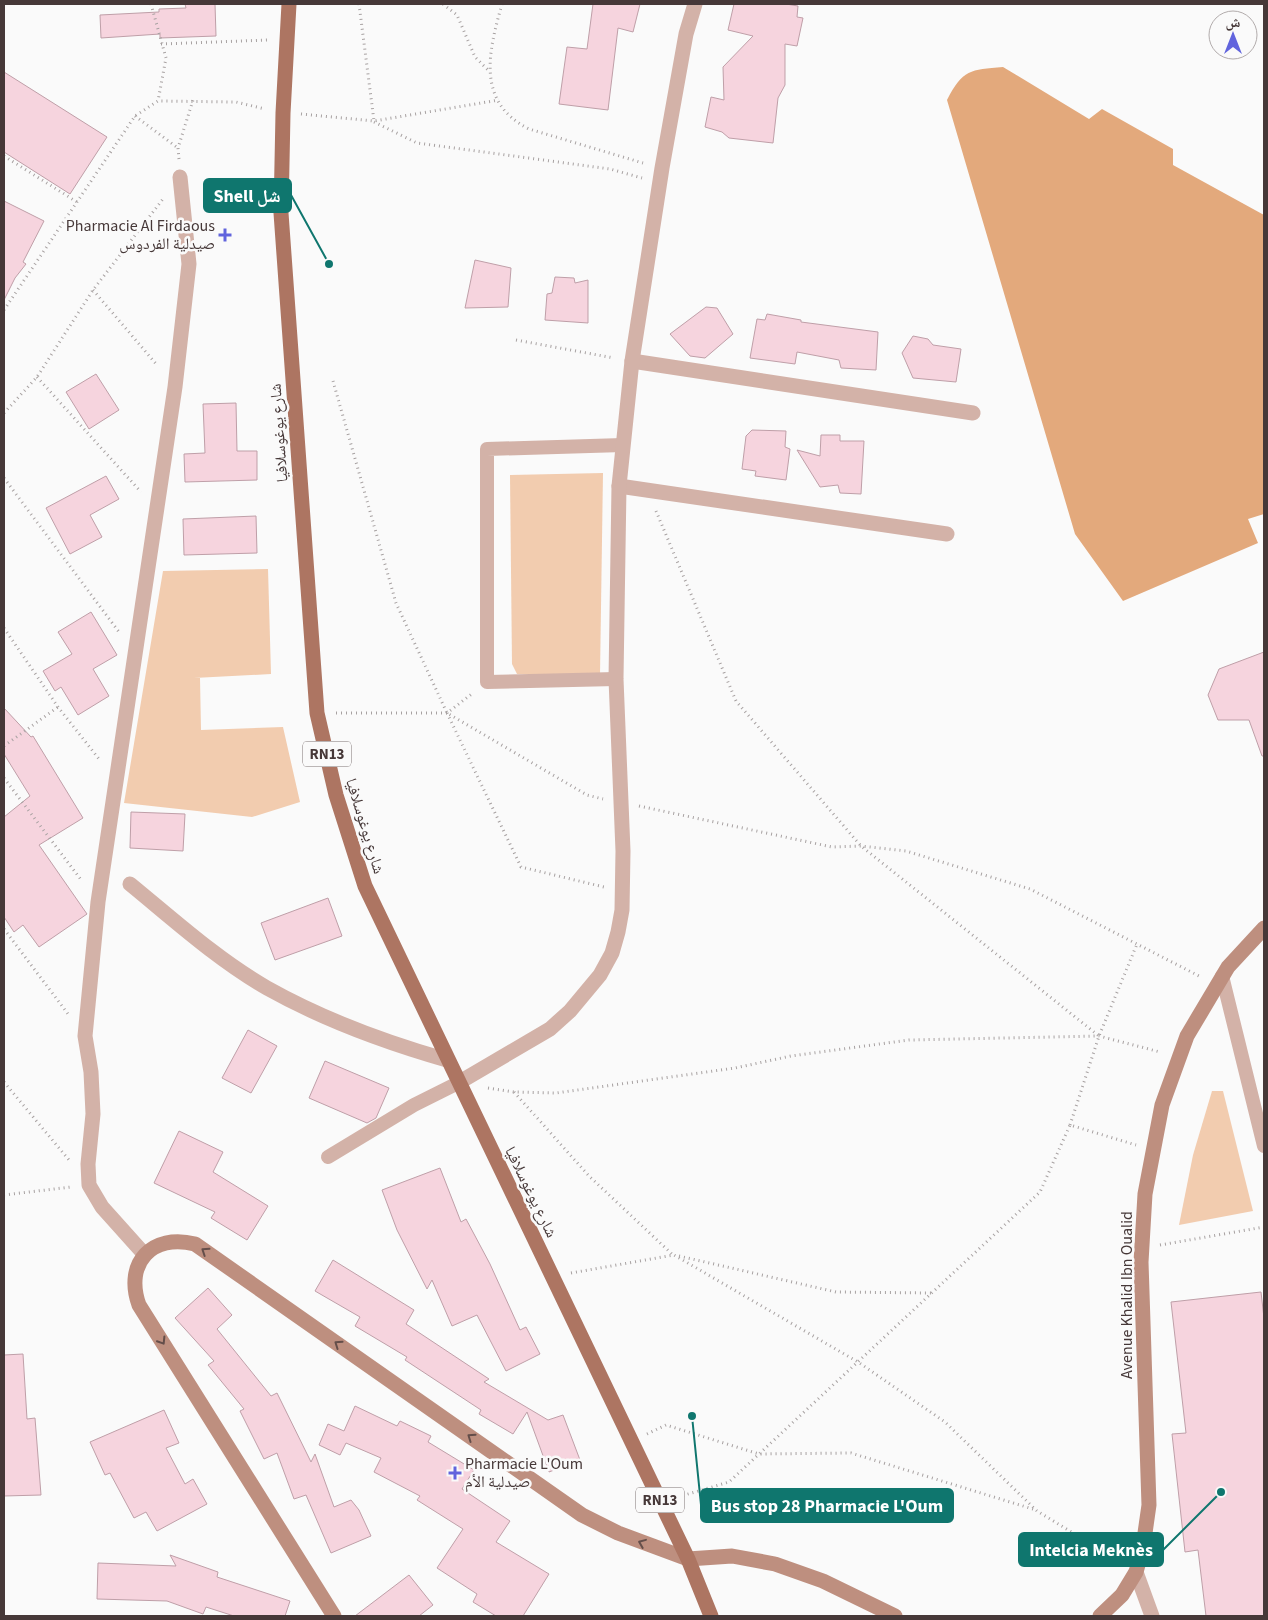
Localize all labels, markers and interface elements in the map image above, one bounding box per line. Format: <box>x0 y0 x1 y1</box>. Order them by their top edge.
north arrow <box>1208 10 1258 60</box>
text: ش <box>1226 13 1241 33</box>
callout: Shell شل <box>204 179 291 212</box>
text: Shell شل <box>213 184 281 209</box>
place label: Pharmacie Al Firdaous صيدلية الفردوس <box>66 215 215 255</box>
marker: Pharmacie Al Firdaous صيدلية الفردوس <box>219 229 231 241</box>
street label: شارع يوغوسلافيا <box>265 383 293 483</box>
road number: RN13 <box>303 742 351 766</box>
street label: شارع يوغوسلافيا <box>340 775 390 877</box>
street label: شارع يوغوسلافيا <box>499 1143 563 1241</box>
street label: Avenue Khalid Ibn Oualid <box>1116 1211 1138 1379</box>
one-way arrow <box>201 1247 210 1257</box>
one-way arrow <box>156 1336 166 1345</box>
one-way arrow <box>334 1341 344 1350</box>
one-way arrow <box>467 1434 477 1443</box>
place label: Pharmacie L'Oum صيدلية الأم <box>465 1453 583 1493</box>
marker: Pharmacie L'Oum صيدلية الأم <box>449 1467 461 1479</box>
road number: RN13 <box>636 1488 684 1512</box>
callout: Bus stop 28 Pharmacie L'Oum <box>701 1489 953 1522</box>
text: Bus stop 28 Pharmacie L'Oum <box>711 1494 943 1519</box>
callout: Intelcia Meknès <box>1019 1533 1163 1566</box>
one-way arrow <box>638 1538 647 1549</box>
text: Intelcia Meknès <box>1029 1538 1153 1563</box>

